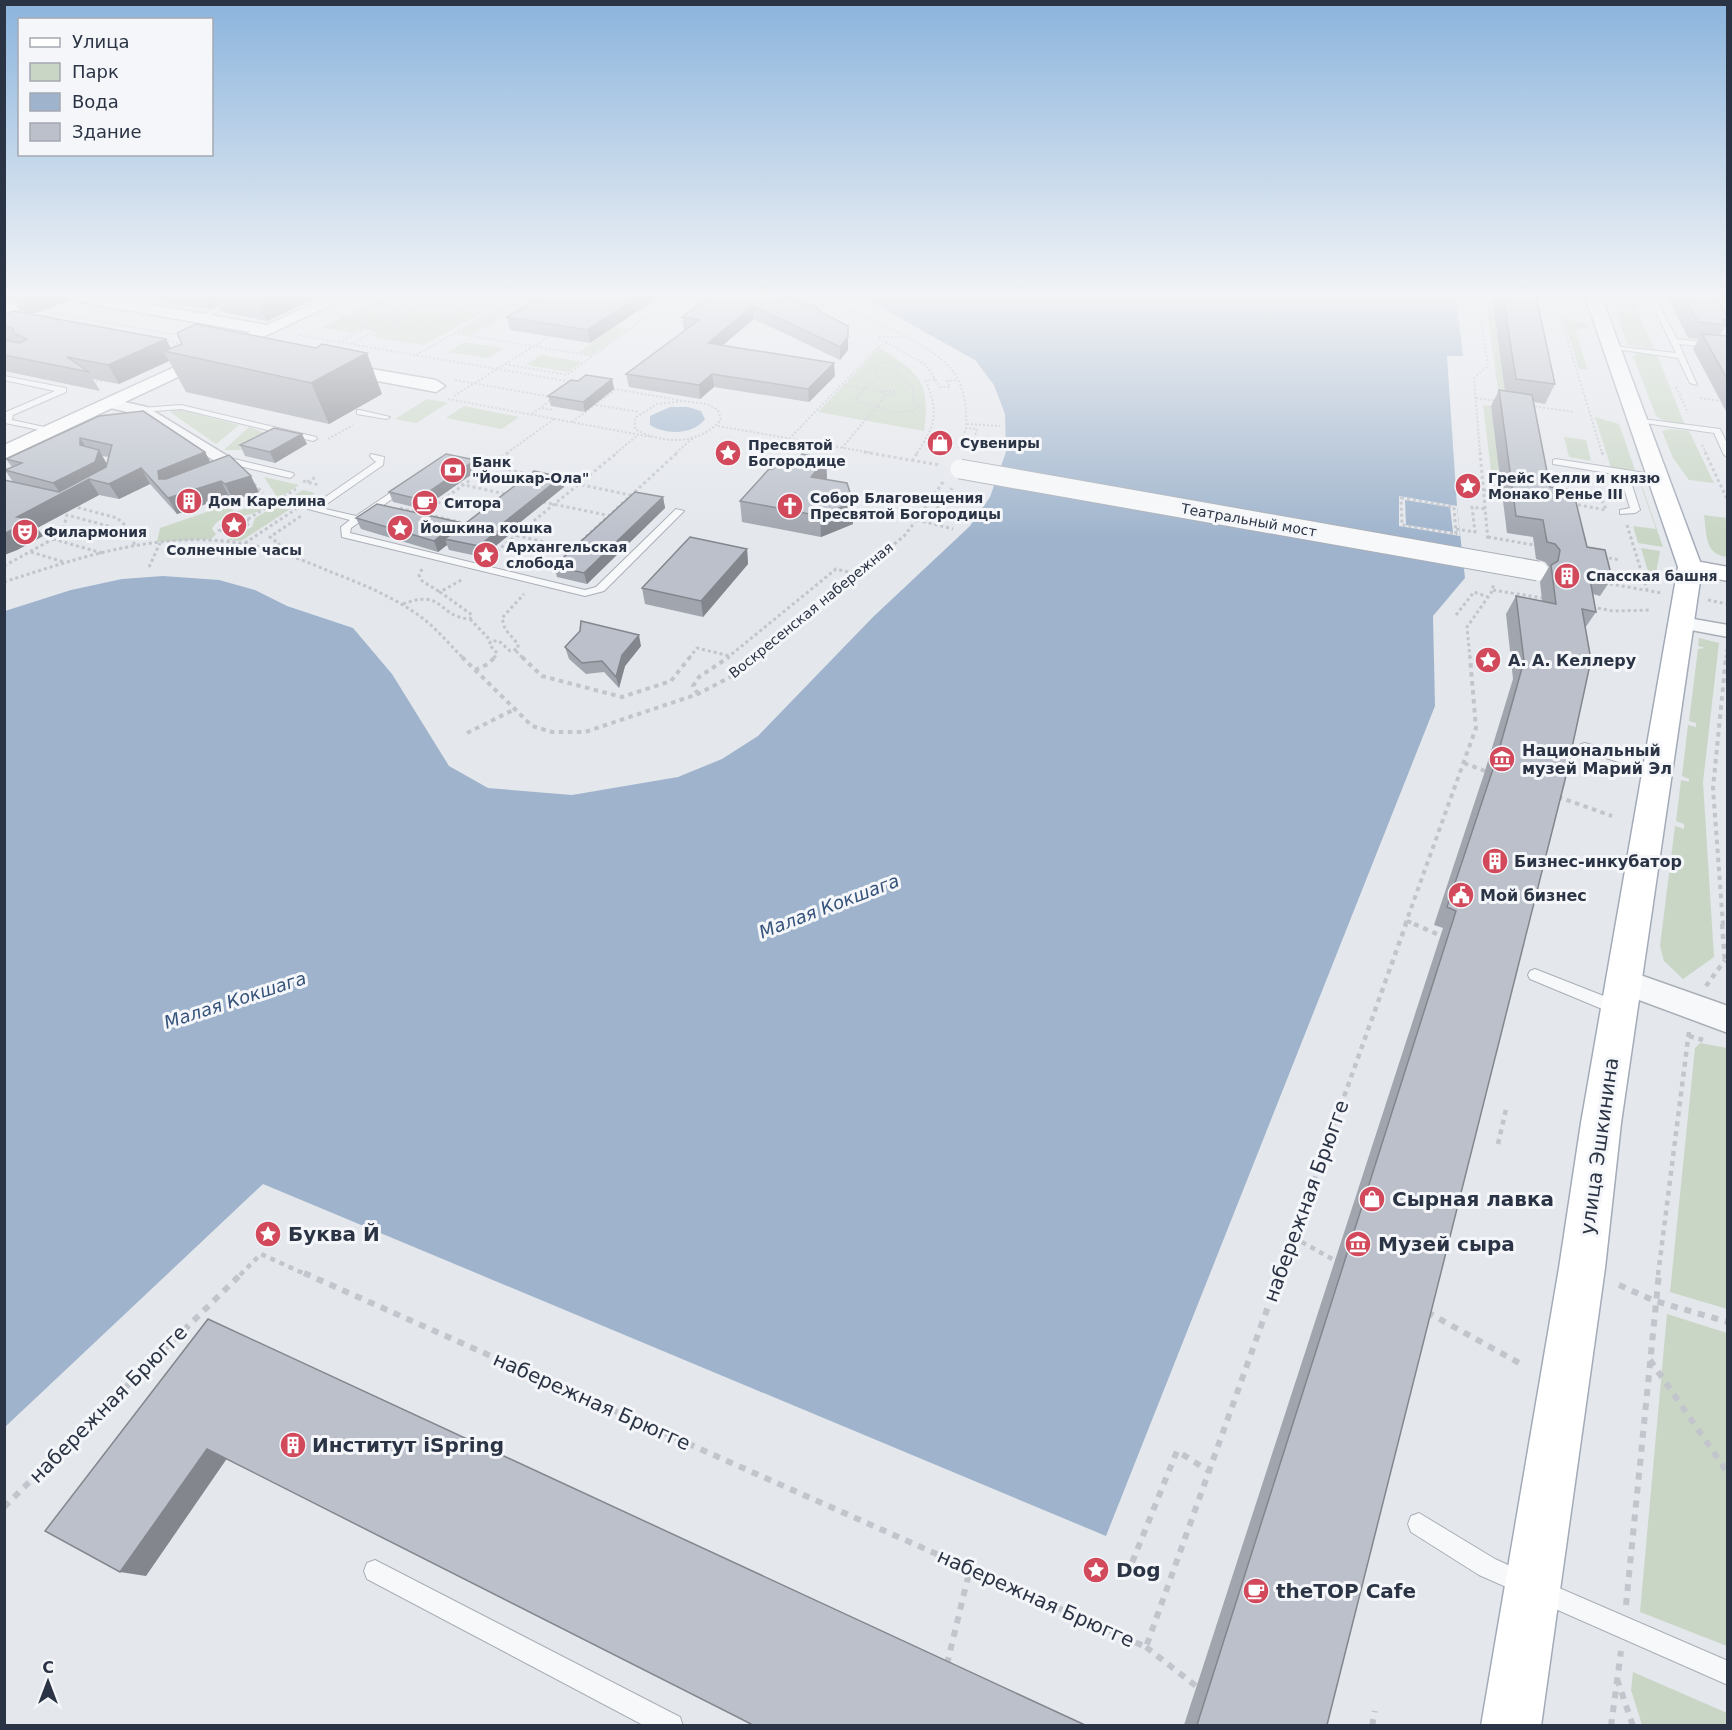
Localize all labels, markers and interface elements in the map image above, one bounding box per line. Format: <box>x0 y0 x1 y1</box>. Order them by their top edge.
legend <box>18 18 213 156</box>
text: Улица <box>72 31 129 52</box>
text: Парк <box>72 61 119 82</box>
text: Вода <box>72 91 119 112</box>
text: Здание <box>72 121 142 142</box>
shop icon: Сувениры <box>925 428 955 458</box>
place label: Сувениры <box>960 435 1040 451</box>
place label: Пресвятой Богородице <box>748 437 846 469</box>
place icon: Пресвятой Богородице <box>713 438 743 468</box>
place label: Банк "Йошкар-Ола" <box>472 454 589 486</box>
bank icon: Банк "Йошкар-Ола" <box>438 455 468 485</box>
place label: Грейс Келли и князю Монако Ренье III <box>1488 470 1660 502</box>
place icon: Грейс Келли и князю Монако Ренье III <box>1453 471 1483 501</box>
building icon: Дом Карелина <box>174 486 204 516</box>
cafe icon: Ситора <box>410 488 440 518</box>
place label: Собор Благовещения Пресвятой Богородицы <box>810 490 1001 522</box>
church icon: Собор Благовещения Пресвятой Богородицы <box>775 491 805 521</box>
place label: Дом Карелина <box>208 493 326 509</box>
place label: Ситора <box>444 495 501 511</box>
street label: Театральный мост <box>1179 500 1318 540</box>
place icon: Солнечные часы <box>219 510 249 540</box>
place icon: Йошкина кошка <box>385 513 415 543</box>
theatre icon: Филармония <box>10 517 40 547</box>
place label: Йошкина кошка <box>420 520 552 536</box>
place label: Филармония <box>44 524 147 540</box>
place label: Архангельская слобода <box>506 539 627 571</box>
street label: Воскресенская набережная <box>726 539 896 681</box>
place icon: Архангельская слобода <box>471 540 501 570</box>
place label: Солнечные часы <box>166 542 302 558</box>
building icon: Спасская башня <box>1552 561 1582 591</box>
place label: Спасская башня <box>1586 568 1718 584</box>
place icon: А. А. Келлеру <box>1473 645 1503 675</box>
place label: А. А. Келлеру <box>1508 651 1637 670</box>
place label: Национальный музей Марий Эл <box>1522 741 1672 778</box>
museum icon: Национальный музей Марий Эл <box>1487 744 1517 774</box>
building icon: Бизнес-инкубатор <box>1480 846 1510 876</box>
place label: Бизнес-инкубатор <box>1514 852 1682 871</box>
water label: Малая Кокшага <box>756 870 902 942</box>
public building icon: Мой бизнес <box>1446 880 1476 910</box>
place label: Мой бизнес <box>1480 886 1587 905</box>
water label: Малая Кокшага <box>161 967 309 1033</box>
street label: улица Эшкинина <box>1575 1056 1623 1236</box>
street label: набережная Брюгге <box>1258 1097 1354 1305</box>
shop icon: Сырная лавка <box>1357 1184 1387 1214</box>
place label: Сырная лавка <box>1392 1187 1554 1211</box>
place icon: Буква Й <box>253 1219 283 1249</box>
place label: Буква Й <box>288 1222 380 1246</box>
museum icon: Музей сыра <box>1343 1229 1373 1259</box>
place label: Музей сыра <box>1378 1232 1515 1256</box>
street label: набережная Брюгге <box>24 1320 192 1488</box>
street label: набережная Брюгге <box>490 1347 694 1455</box>
building icon: Институт iSpring <box>278 1430 308 1460</box>
place label: Институт iSpring <box>312 1433 504 1457</box>
street label: набережная Брюгге <box>934 1544 1138 1652</box>
place icon: Dog <box>1081 1555 1111 1585</box>
place label: Dog <box>1116 1558 1161 1582</box>
cafe icon: theTOP Cafe <box>1241 1576 1271 1606</box>
place label: theTOP Cafe <box>1276 1579 1416 1603</box>
north arrow <box>18 1652 78 1712</box>
text: С <box>42 1658 54 1677</box>

